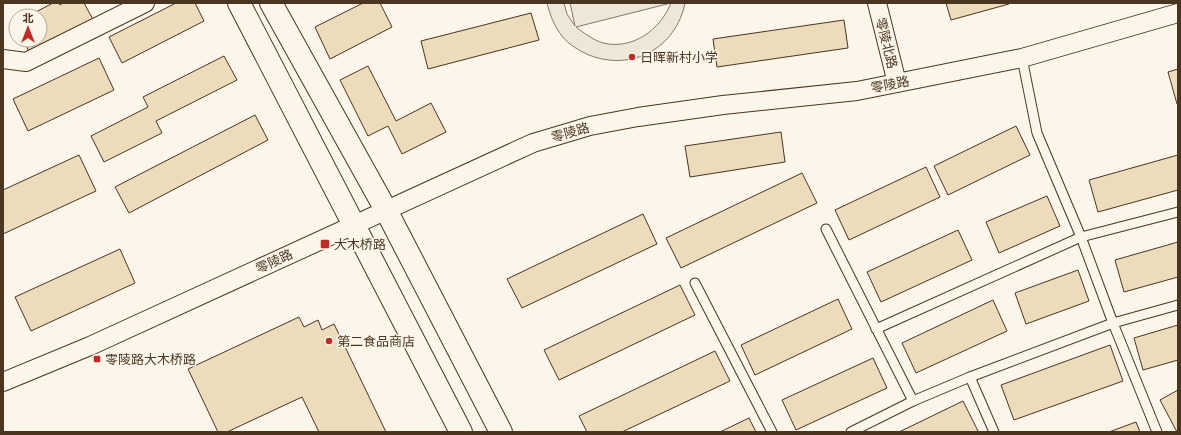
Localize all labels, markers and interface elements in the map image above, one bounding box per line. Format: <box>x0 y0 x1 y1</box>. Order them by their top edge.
north arrow <box>8 8 48 48</box>
text: 北 <box>23 10 34 25</box>
street label: 零陵北路 <box>872 16 902 70</box>
place label: 日晖新村小学 <box>640 48 718 66</box>
marker: 日晖新村小学 <box>627 52 637 62</box>
street label: 零陵路 <box>869 71 911 97</box>
street label: 零陵路 <box>549 118 591 146</box>
place label: 大木桥路 <box>334 235 386 253</box>
marker: 大木桥路 <box>319 238 331 250</box>
street label: 零陵路 <box>253 245 295 277</box>
place label: 第二食品商店 <box>337 332 415 350</box>
marker: 第二食品商店 <box>324 336 334 346</box>
place label: 零陵路大木桥路 <box>105 350 196 368</box>
marker: 零陵路大木桥路 <box>92 354 102 364</box>

